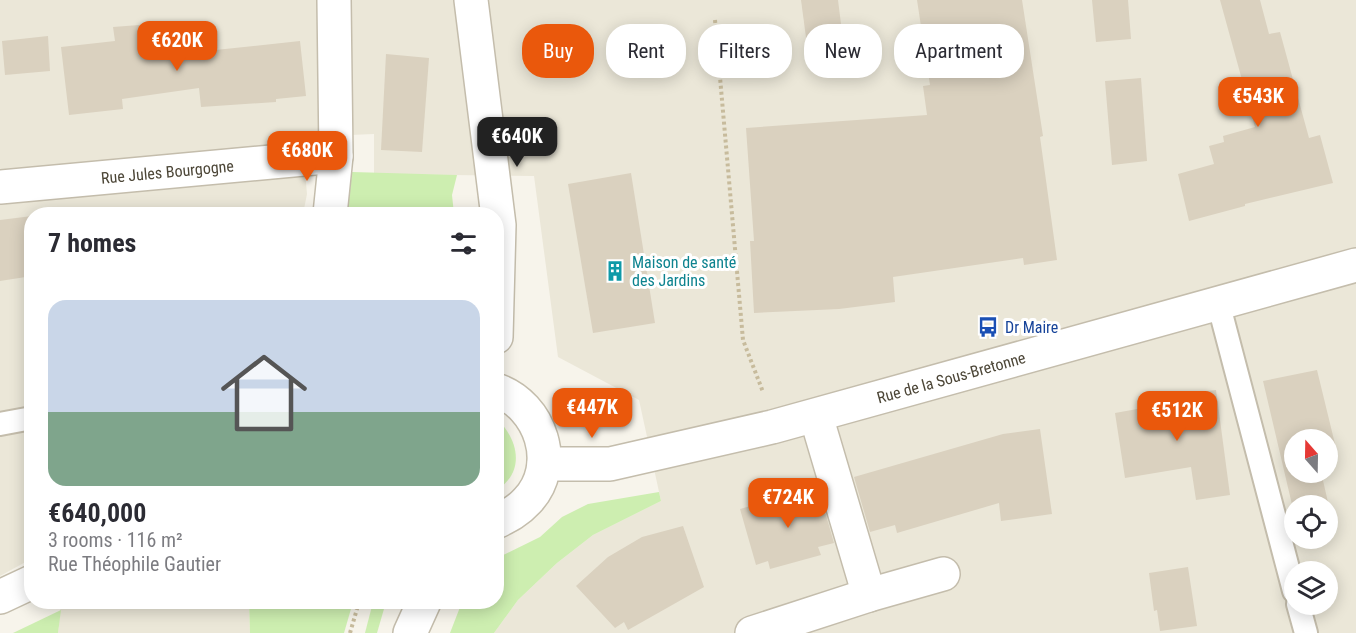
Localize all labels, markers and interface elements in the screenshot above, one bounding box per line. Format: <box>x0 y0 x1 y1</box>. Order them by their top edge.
pin: €620K <box>135 21 219 72</box>
chip: Buy <box>522 24 594 78</box>
chip: Rent <box>606 24 686 78</box>
chip: Filters <box>698 24 792 78</box>
chip: New <box>804 24 882 78</box>
chip: Apartment <box>894 24 1024 78</box>
text: €620K <box>151 28 203 52</box>
pin: €543K <box>1216 77 1300 128</box>
text: €543K <box>1232 84 1284 108</box>
pin: €640K <box>475 117 559 168</box>
text: €640K <box>491 124 543 148</box>
pin: €680K <box>265 131 349 182</box>
text: €680K <box>281 138 333 162</box>
street label: Rue Jules Bourgogne <box>100 156 235 188</box>
icon: filters <box>447 227 480 260</box>
text: 7 homes <box>48 228 136 258</box>
place label: Maison de santé des Jardins <box>632 253 736 290</box>
building icon: Maison de santé des Jardins <box>603 259 627 283</box>
bus stop icon: Dr Maire <box>976 315 1000 339</box>
place label: Dr Maire <box>1005 318 1058 337</box>
icon: home <box>210 339 318 447</box>
street label: Rue de la Sous-Bretonne <box>875 348 1028 407</box>
pin: €447K <box>550 388 634 439</box>
pin: €512K <box>1135 391 1219 442</box>
text: €447K <box>566 395 618 419</box>
text: €512K <box>1151 398 1203 422</box>
north arrow <box>1284 429 1338 483</box>
map controls <box>1284 429 1338 615</box>
pin: €724K <box>746 478 830 529</box>
text: €724K <box>762 485 814 509</box>
button: locate <box>1284 495 1338 549</box>
text: €640,000 <box>48 498 146 528</box>
text: 3 rooms · 116 m² <box>48 528 183 552</box>
text: Rue Théophile Gautier <box>48 552 221 576</box>
button: layers <box>1284 561 1338 615</box>

